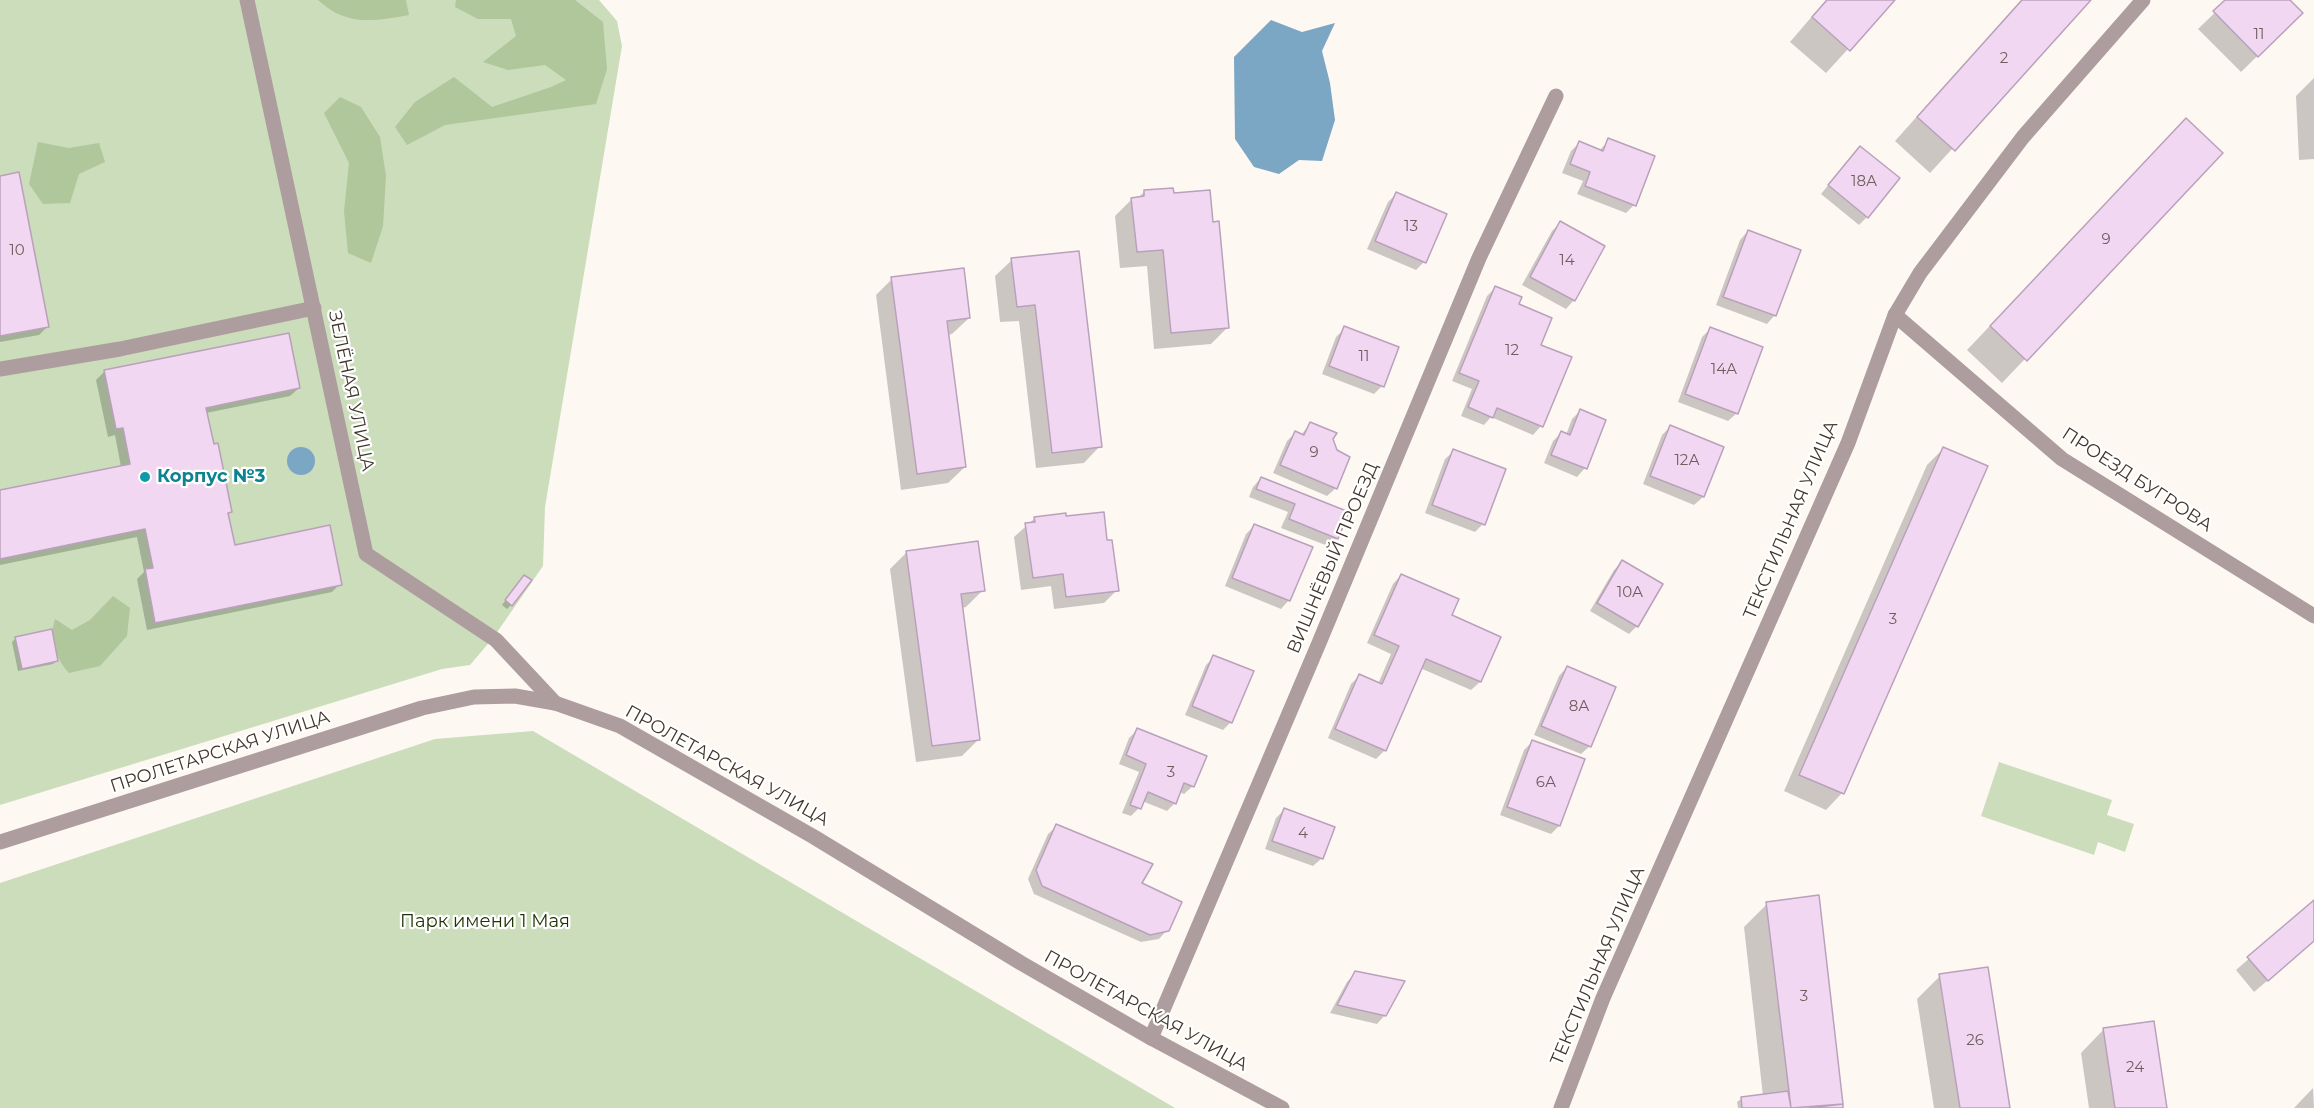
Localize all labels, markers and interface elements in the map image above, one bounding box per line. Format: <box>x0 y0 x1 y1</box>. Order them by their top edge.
house number: 11 <box>2254 26 2264 44</box>
house number: 2 <box>2000 50 2008 68</box>
house number: 18А <box>1851 173 1877 191</box>
house number: 13 <box>1404 218 1418 236</box>
house number: 9 <box>2101 231 2111 249</box>
house number: 10 <box>9 242 25 260</box>
house number: 14 <box>1559 252 1575 270</box>
street label: ЗЕЛЁНАЯ УЛИЦА <box>323 309 379 473</box>
house number: 12 <box>1505 342 1519 360</box>
house number: 11 <box>1359 348 1369 366</box>
house number: 14А <box>1711 361 1737 379</box>
street label: ТЕКСТИЛЬНАЯ УЛИЦА <box>1739 417 1843 623</box>
street label: ПРОЕЗД БУГРОВА <box>2058 423 2216 537</box>
house number: 9 <box>1309 444 1319 462</box>
house number: 12А <box>1674 452 1700 470</box>
street label: ВИШНЁВЫЙ ПРОЕЗД <box>1283 459 1383 657</box>
place label: Корпус №3 <box>157 466 265 488</box>
marker: Корпус №3 <box>138 470 152 484</box>
house number: 10А <box>1617 584 1643 602</box>
house number: 3 <box>1889 611 1897 629</box>
house number: 8А <box>1569 698 1589 716</box>
street label: ПРОЛЕТАРСКАЯ УЛИЦА <box>621 701 833 831</box>
street label: ПРОЛЕТАРСКАЯ УЛИЦА <box>108 706 332 798</box>
house number: 3 <box>1167 764 1175 782</box>
house number: 6А <box>1536 774 1556 792</box>
house number: 4 <box>1298 825 1308 843</box>
street label: ТЕКСТИЛЬНАЯ УЛИЦА <box>1546 863 1650 1069</box>
park label: Парк имени 1 Мая <box>400 911 570 933</box>
street label: ПРОЛЕТАРСКАЯ УЛИЦА <box>1040 946 1252 1076</box>
house number: 3 <box>1800 988 1808 1006</box>
house number: 26 <box>1966 1032 1984 1050</box>
house number: 24 <box>2126 1059 2144 1077</box>

